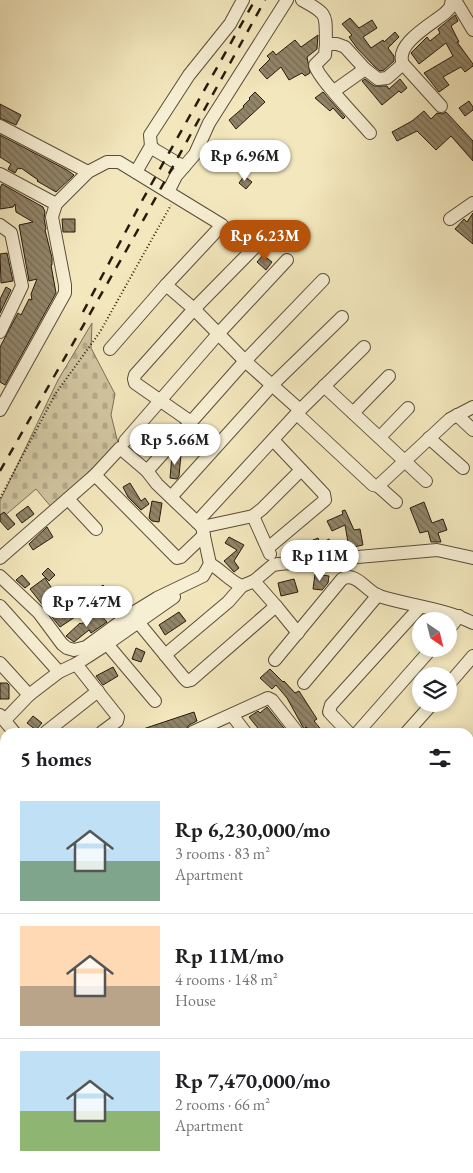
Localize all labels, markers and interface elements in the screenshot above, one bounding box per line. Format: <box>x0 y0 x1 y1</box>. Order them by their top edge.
pin: Rp 6.96M <box>193 140 297 182</box>
text: Rp 6.96M <box>211 145 279 166</box>
pin: Rp 6.23M <box>213 220 317 262</box>
text: Rp 6.23M <box>231 225 299 246</box>
pin: Rp 5.66M <box>123 424 227 466</box>
text: Rp 5.66M <box>141 429 209 450</box>
pin: Rp 11M <box>279 540 361 582</box>
text: Rp 11M <box>292 545 348 566</box>
pin: Rp 7.47M <box>35 586 139 628</box>
text: Rp 7.47M <box>53 591 121 612</box>
north arrow <box>412 612 458 658</box>
map controls <box>412 612 457 712</box>
button: layers <box>412 667 457 712</box>
icon: filters <box>426 744 454 772</box>
text: 5 homes <box>20 745 92 772</box>
text: Rp 6,230,000/mo <box>175 816 330 843</box>
icon: home <box>60 821 120 881</box>
text: 3 rooms · 83 m² <box>175 843 270 864</box>
text: Apartment <box>175 864 243 885</box>
text: Rp 11M/mo <box>175 942 284 969</box>
icon: home <box>60 946 120 1006</box>
text: 4 rooms · 148 m² <box>175 969 278 990</box>
text: House <box>175 990 216 1011</box>
text: Rp 7,470,000/mo <box>175 1067 330 1094</box>
icon: home <box>60 1071 120 1131</box>
text: 2 rooms · 66 m² <box>175 1094 270 1115</box>
text: Apartment <box>175 1115 243 1136</box>

